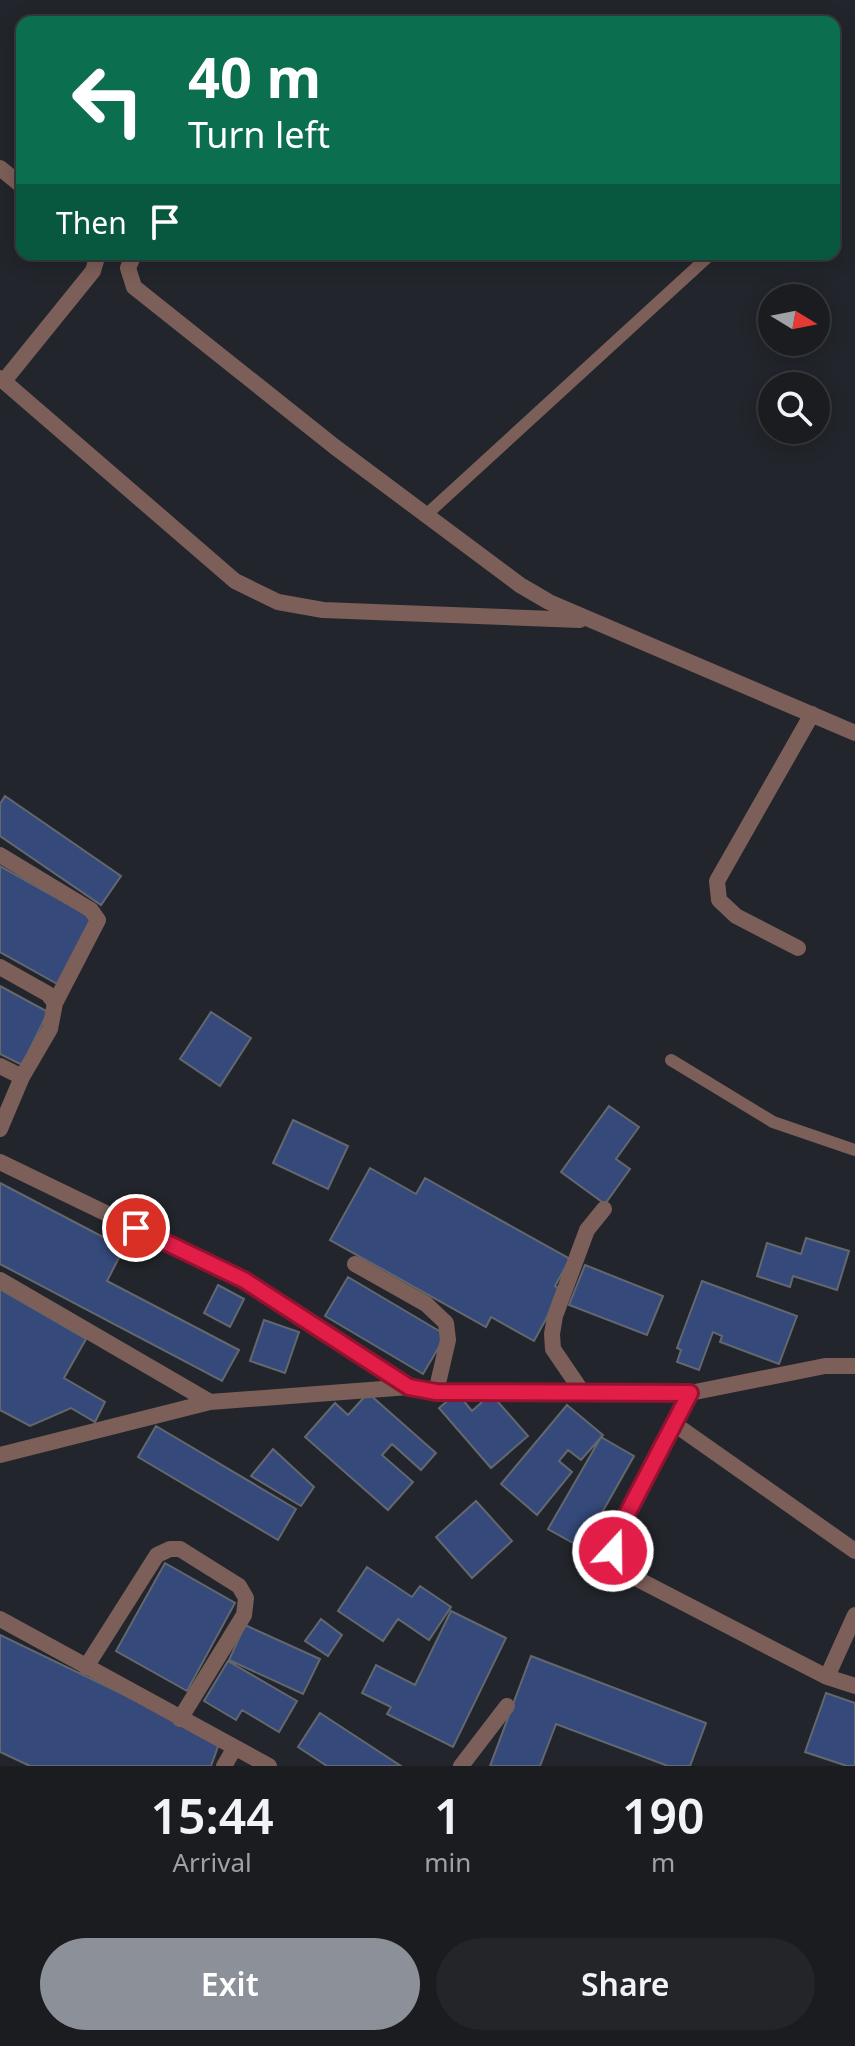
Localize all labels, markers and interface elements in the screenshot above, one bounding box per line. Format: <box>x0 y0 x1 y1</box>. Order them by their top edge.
text: 40 m <box>188 38 321 114</box>
icon: left <box>56 48 160 152</box>
text: Turn left <box>188 110 330 159</box>
icon: arrive <box>143 200 187 244</box>
text: Then <box>56 202 127 243</box>
north arrow <box>758 284 830 356</box>
map controls <box>758 284 830 444</box>
button: search <box>758 372 830 444</box>
pin <box>102 1194 170 1262</box>
icon: arrive <box>114 1206 158 1250</box>
position arrow <box>571 1509 655 1593</box>
text: 15:44 <box>151 1783 274 1848</box>
text: 1 <box>434 1783 462 1848</box>
text: 190 <box>622 1783 704 1848</box>
text: Arrival <box>172 1844 252 1880</box>
text: min <box>424 1844 471 1880</box>
text: m <box>651 1844 675 1880</box>
button: Exit <box>40 1938 420 2030</box>
button: Share <box>436 1938 815 2030</box>

